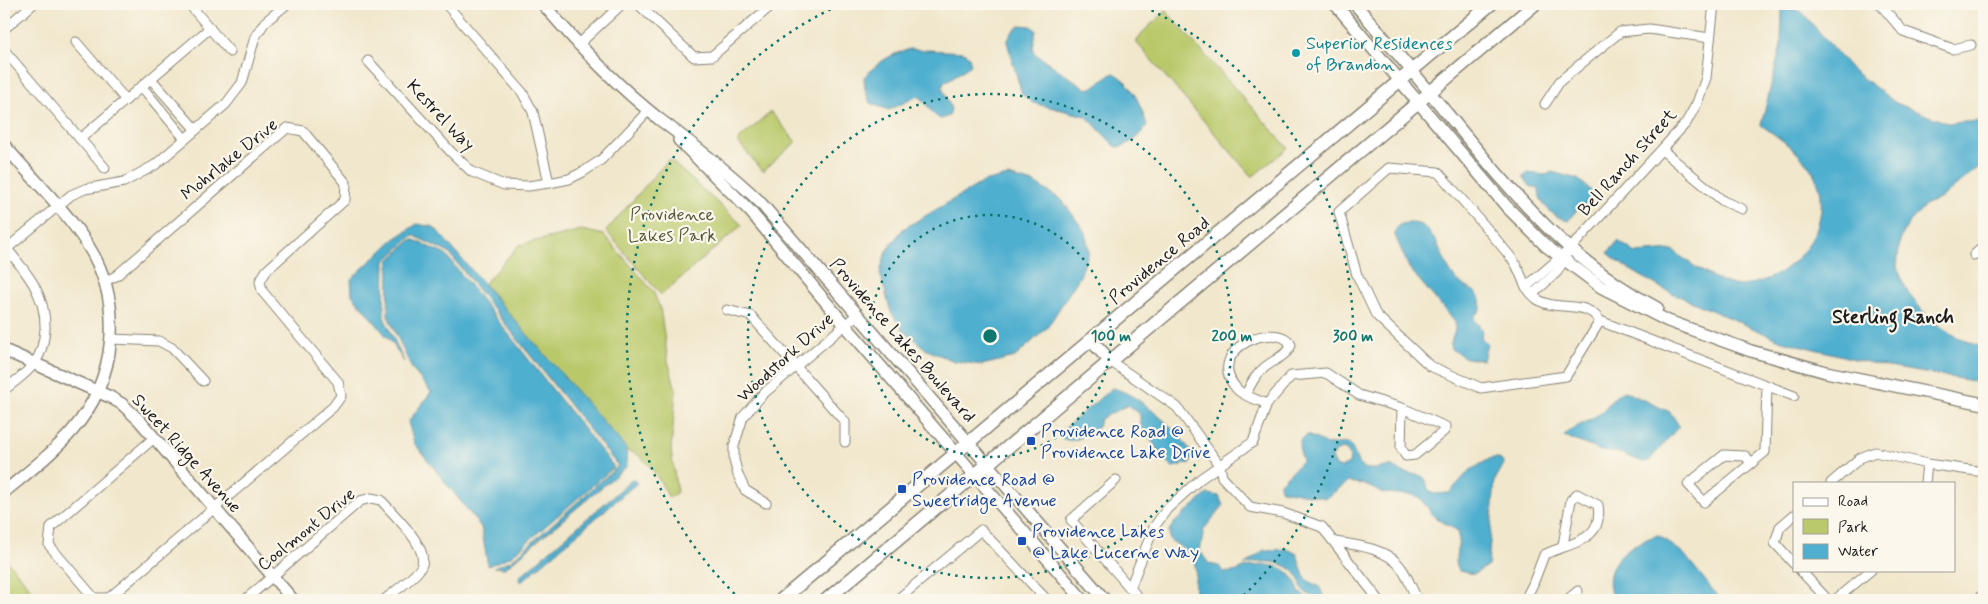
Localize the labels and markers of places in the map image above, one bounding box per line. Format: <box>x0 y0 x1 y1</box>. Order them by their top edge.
place label: Superior Residences of Brandon <box>1306 32 1453 77</box>
marker: Superior Residences of Brandon <box>1290 47 1302 59</box>
centre of rings <box>981 327 999 345</box>
place label: Providence Road @ Providence Lake Drive <box>1041 420 1211 465</box>
marker: Providence Road @ Providence Lake Drive <box>1025 435 1037 447</box>
place label: Providence Road @ Sweetridge Avenue <box>912 468 1057 514</box>
marker: Providence Road @ Sweetridge Avenue <box>896 483 908 495</box>
place label: Providence Lakes @ Lake Lucerne Way <box>1032 520 1199 565</box>
marker: Providence Lakes @ Lake Lucerne Way <box>1016 535 1028 547</box>

